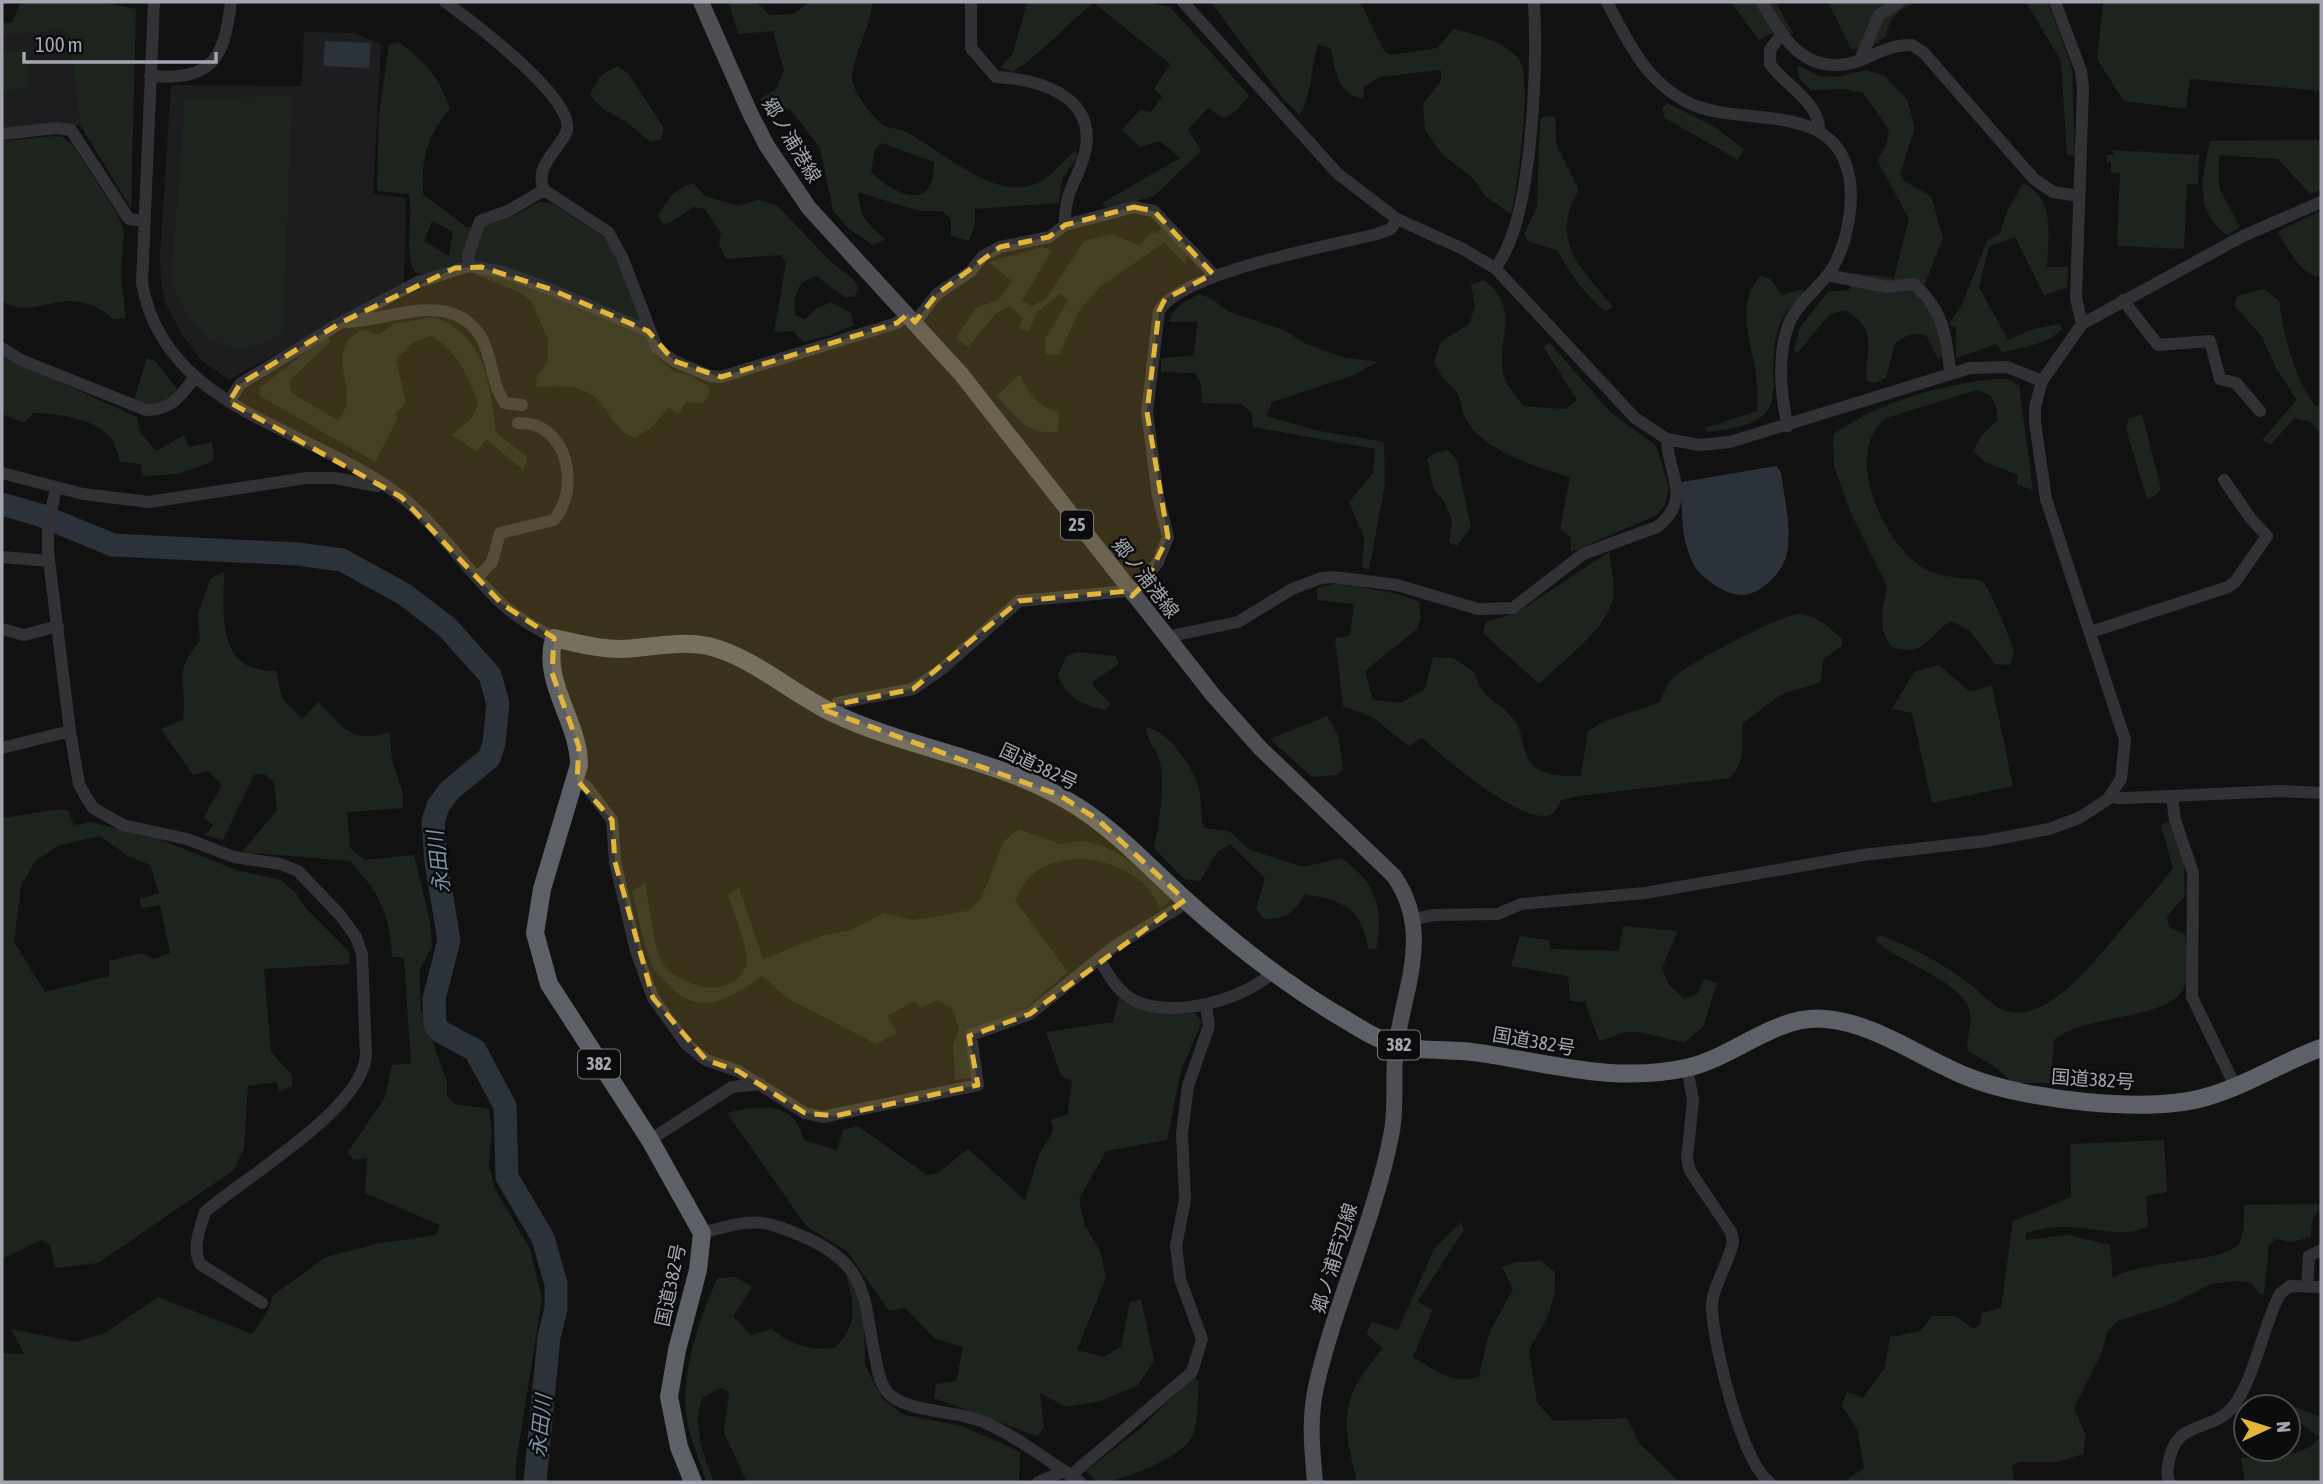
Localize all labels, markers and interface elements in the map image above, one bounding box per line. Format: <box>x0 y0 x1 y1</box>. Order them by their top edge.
scale bar <box>24 21 217 65</box>
text: 100 m <box>35 32 83 56</box>
street label: 郷ノ浦港線 <box>758 94 826 186</box>
road number: 25 <box>1061 510 1093 540</box>
street label: 郷ノ浦港線 <box>1108 534 1184 622</box>
street label: 国道382号 <box>996 738 1082 794</box>
water label: 永田川 <box>422 827 454 895</box>
street label: 国道382号 <box>1491 1023 1577 1059</box>
road number: 382 <box>1378 1030 1420 1060</box>
road number: 382 <box>578 1050 620 1078</box>
street label: 国道382号 <box>2050 1065 2136 1093</box>
street label: 郷ノ浦芦辺線 <box>1307 1200 1361 1316</box>
street label: 国道382号 <box>651 1242 689 1328</box>
water label: 永田川 <box>525 1391 555 1458</box>
north arrow <box>2232 1393 2302 1463</box>
text: N <box>2273 1420 2295 1433</box>

